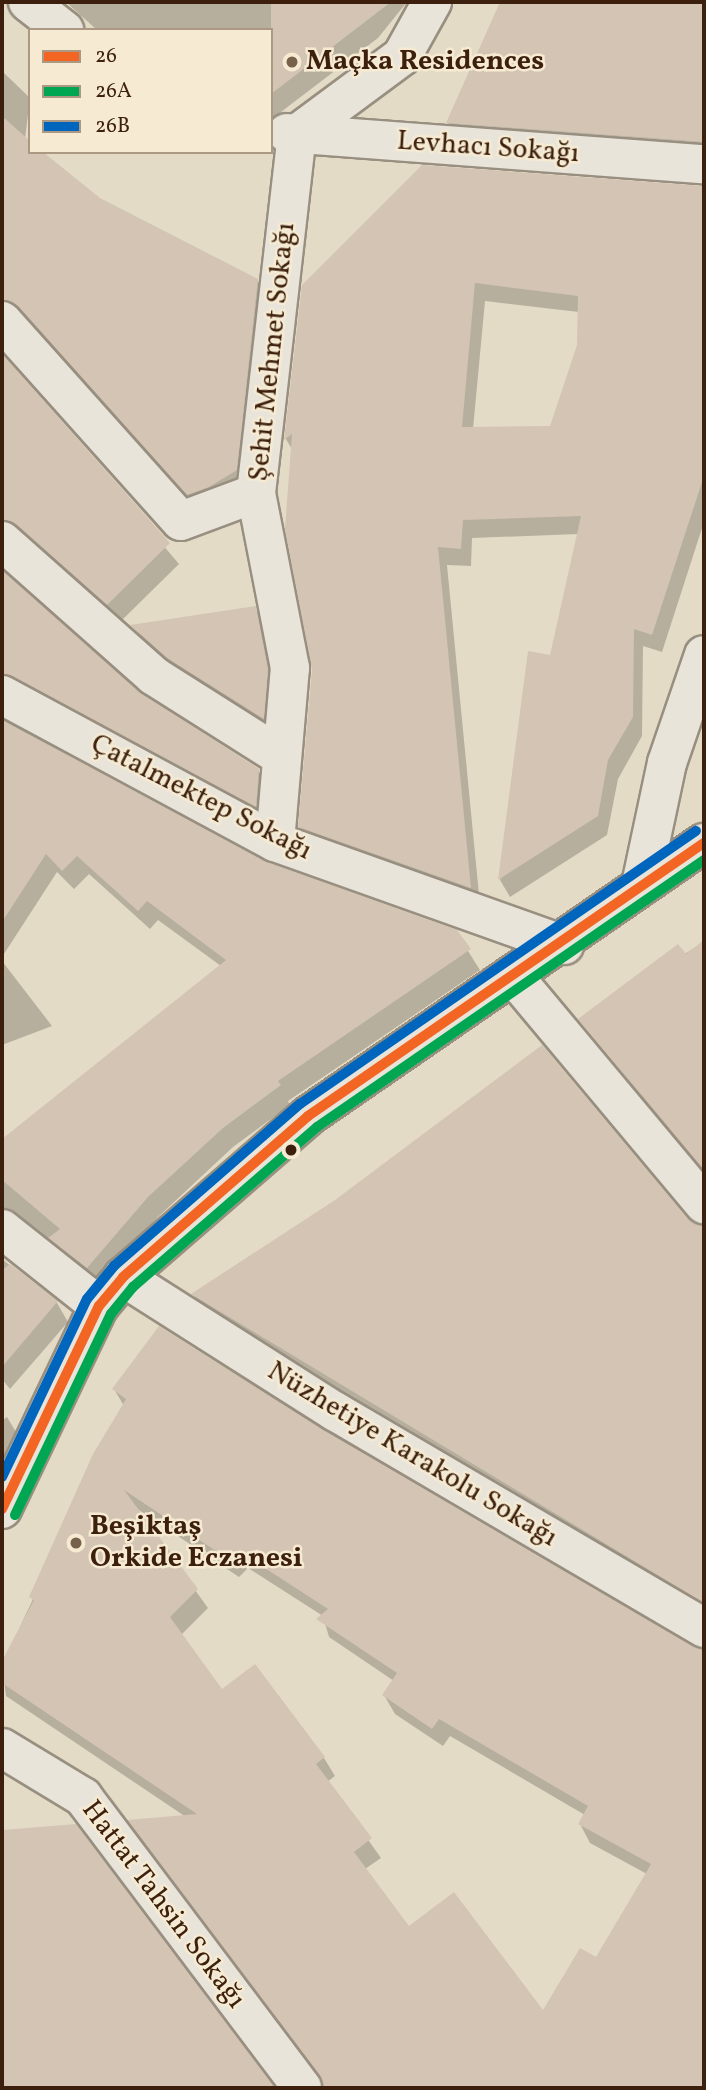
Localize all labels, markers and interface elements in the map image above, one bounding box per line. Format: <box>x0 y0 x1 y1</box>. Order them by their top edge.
legend <box>28 28 273 154</box>
text: 26 <box>95 42 117 71</box>
place label: Maçka Residences <box>306 45 544 79</box>
marker: Maçka Residences <box>284 54 300 70</box>
text: 26A <box>95 77 132 106</box>
text: 26B <box>95 112 130 141</box>
street label: Levhacı Sokağı <box>396 125 580 171</box>
street label: Şehit Mehmet Sokağı <box>243 221 303 483</box>
street label: Çatalmektep Sokağı <box>85 728 317 868</box>
unlabelled marker <box>284 1143 298 1157</box>
street label: Nüzhetiye Karakolu Sokağı <box>261 1355 563 1555</box>
place label: Beşiktaş Orkide Eczanesi <box>90 1510 303 1576</box>
marker: Beşiktaş Orkide Eczanesi <box>68 1535 84 1551</box>
street label: Hattat Tahsin Sokağı <box>73 1794 253 2016</box>

